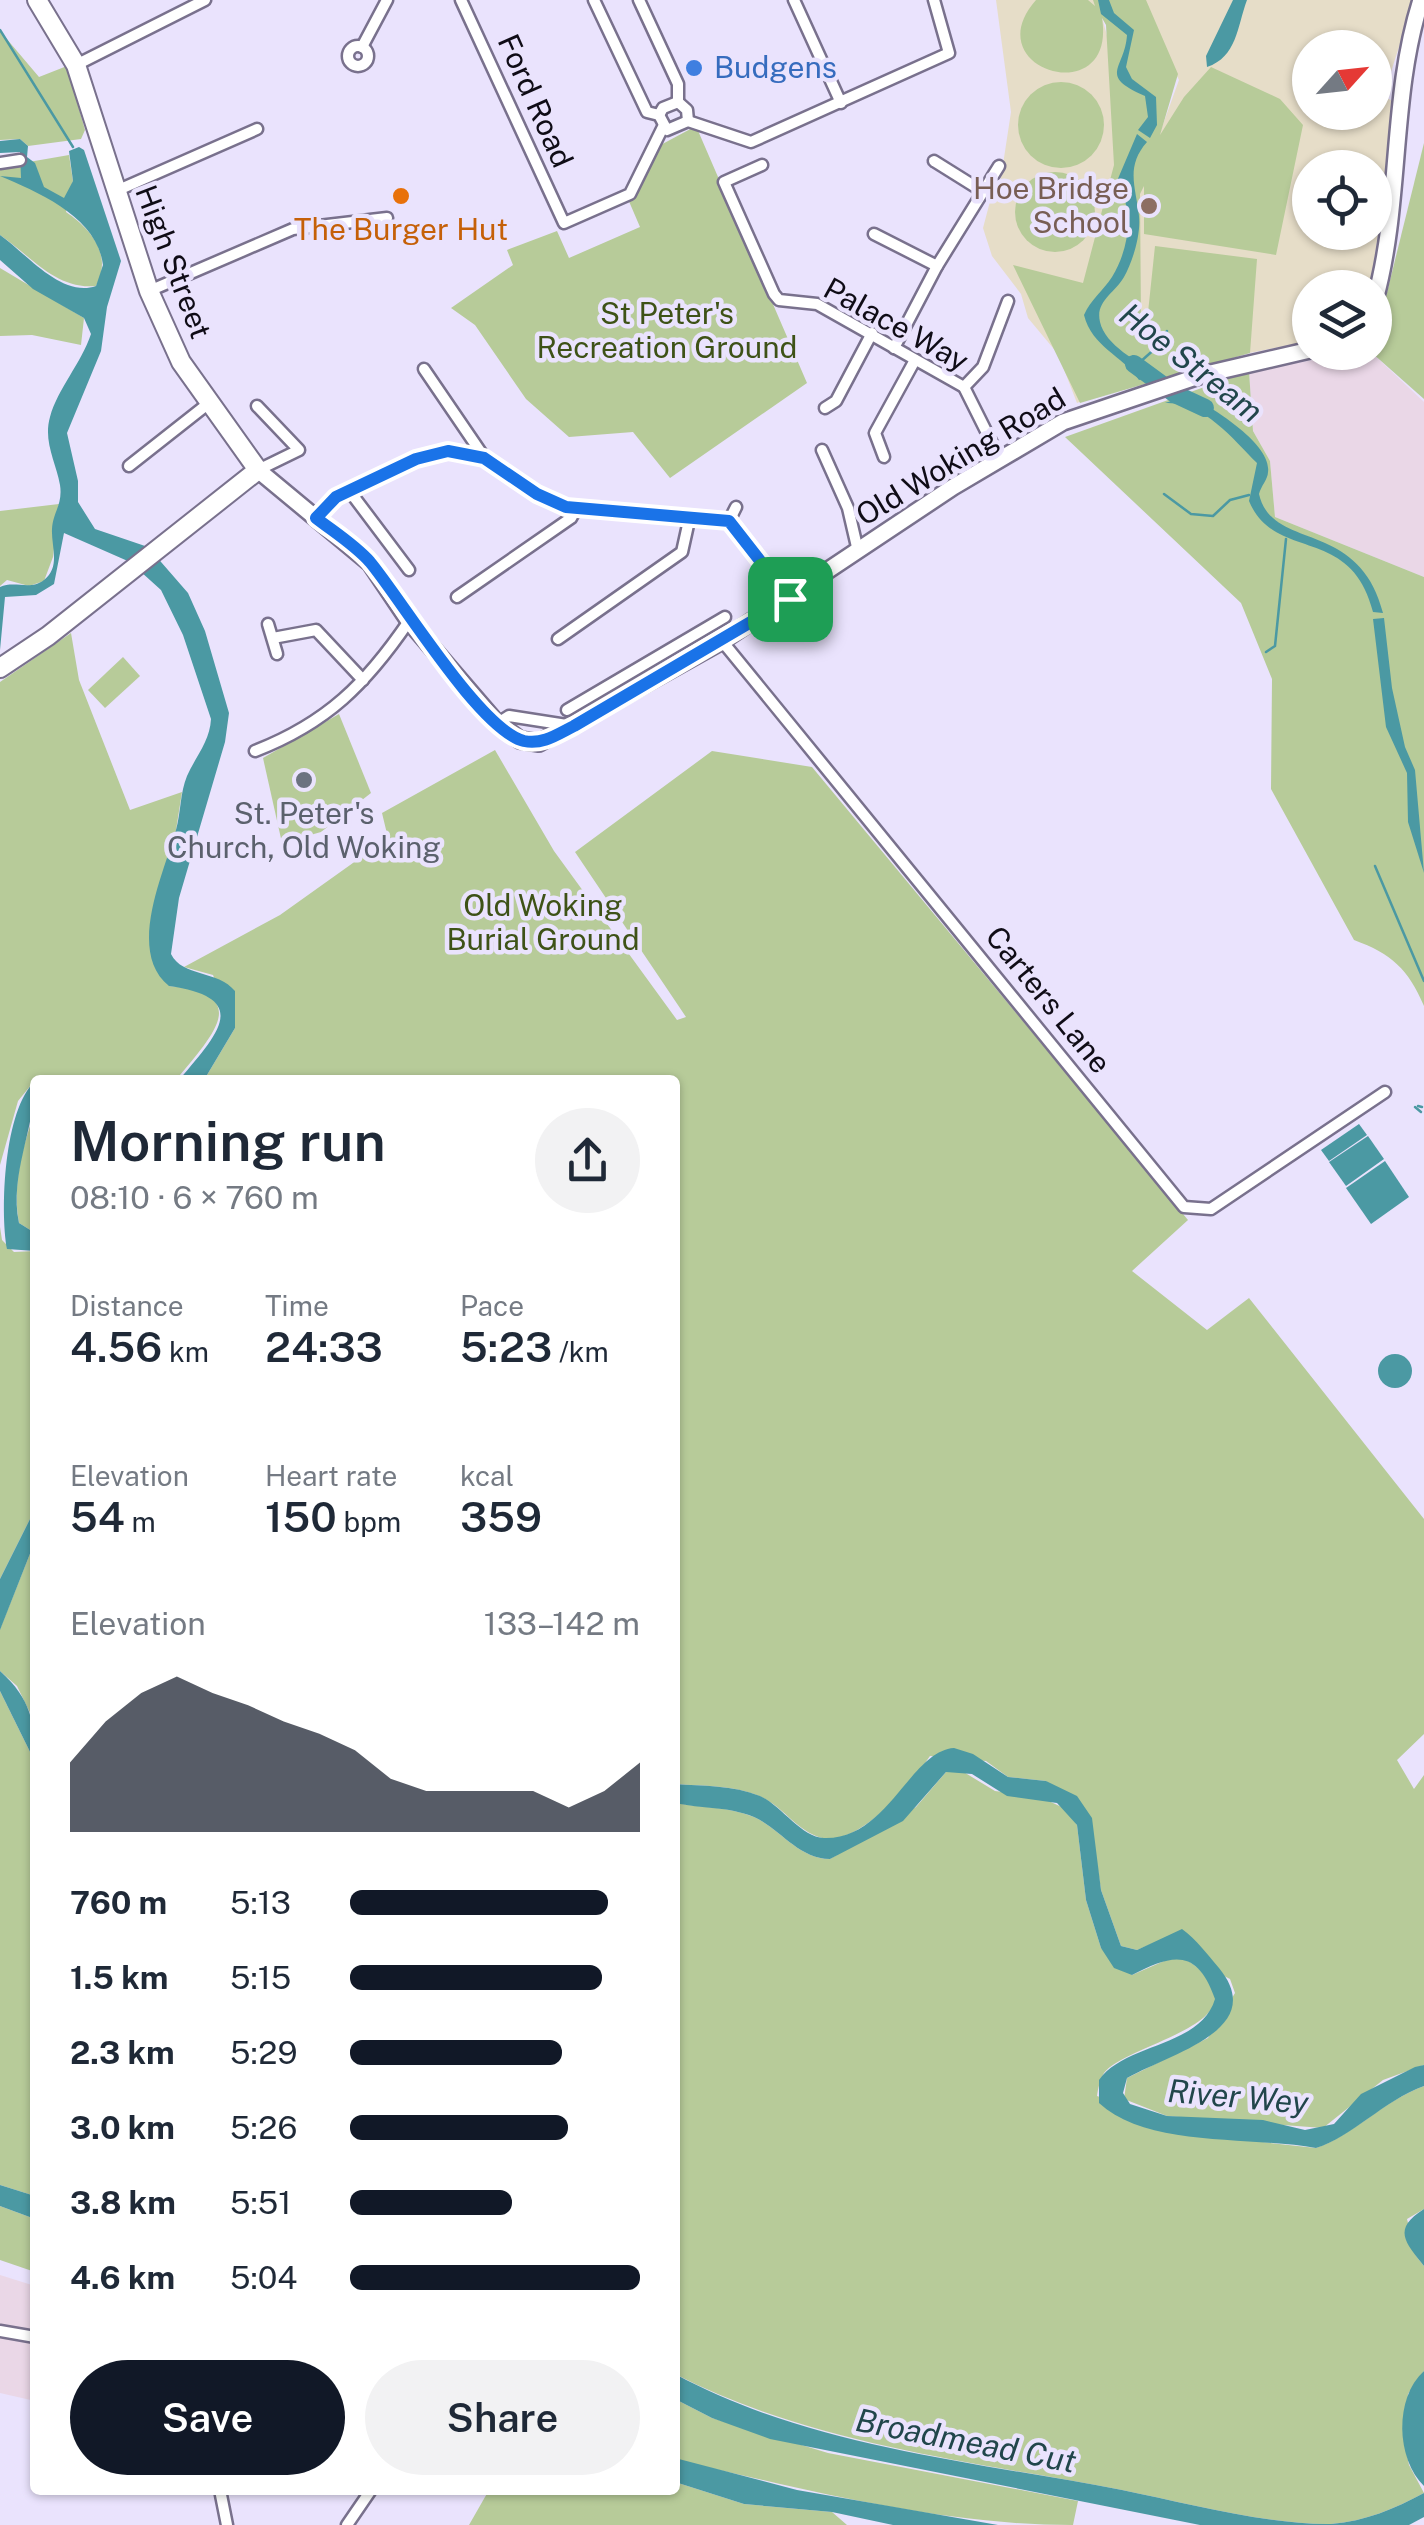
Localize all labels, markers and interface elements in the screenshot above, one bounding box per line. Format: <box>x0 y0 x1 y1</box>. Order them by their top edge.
street label: Ford Road <box>491 28 581 173</box>
north arrow <box>1292 30 1392 130</box>
map controls <box>1292 30 1392 370</box>
place label: Budgens <box>714 49 837 85</box>
marker: Budgens <box>683 57 705 79</box>
button: locate <box>1292 150 1392 250</box>
place label: Hoe Bridge School <box>973 170 1129 240</box>
street label: High Street <box>128 180 220 343</box>
marker: The Burger Hut <box>390 185 412 207</box>
marker: Hoe Bridge School <box>1138 195 1160 217</box>
place label: The Burger Hut <box>294 211 508 247</box>
street label: Palace Way <box>818 270 975 379</box>
button: layers <box>1292 270 1392 370</box>
park label: St Peter's Recreation Ground <box>537 295 798 365</box>
water label: Hoe Stream <box>1113 295 1270 430</box>
street label: Old Woking Road <box>849 380 1072 533</box>
pin <box>748 557 833 642</box>
icon: arrive <box>763 572 818 627</box>
marker: St. Peter's Church, Old Woking <box>293 769 315 791</box>
place label: St. Peter's Church, Old Woking <box>167 795 441 865</box>
park label: Old Woking Burial Ground <box>446 887 640 957</box>
street label: Carters Lane <box>979 919 1119 1080</box>
button: share <box>535 1108 640 1213</box>
text: Morning run <box>70 1109 386 1173</box>
text: 08:10 · 6 × 760 m <box>70 1179 319 1216</box>
text: Distance <box>70 1289 184 1322</box>
text: Time <box>265 1289 329 1322</box>
text: Pace <box>460 1289 524 1322</box>
text: 4.56 <box>70 1322 162 1371</box>
text: 24:33 <box>265 1322 383 1371</box>
text: 5:23 <box>460 1322 552 1371</box>
text: km <box>162 1335 209 1368</box>
text: /km <box>552 1335 609 1368</box>
text: Elevation <box>70 1459 189 1492</box>
text: Heart rate <box>265 1459 397 1492</box>
text: kcal <box>460 1459 514 1492</box>
text: 54 <box>70 1492 125 1541</box>
text: 150 <box>265 1492 337 1541</box>
text: 359 <box>460 1492 542 1541</box>
text: m <box>125 1505 156 1538</box>
text: bpm <box>337 1505 401 1538</box>
text: Elevation <box>70 1605 206 1642</box>
text: 133–142 m <box>484 1605 640 1642</box>
text: 760 m <box>70 1884 167 1921</box>
text: 5:13 <box>230 1884 291 1921</box>
text: 1.5 km <box>70 1959 168 1996</box>
text: 5:15 <box>230 1959 291 1996</box>
text: 2.3 km <box>70 2034 175 2071</box>
text: 5:29 <box>230 2034 297 2071</box>
water label: River Wey <box>1166 2072 1311 2121</box>
text: 3.0 km <box>70 2109 175 2146</box>
text: 5:26 <box>230 2109 297 2146</box>
text: 3.8 km <box>70 2184 176 2221</box>
text: 5:51 <box>230 2184 291 2221</box>
text: 4.6 km <box>70 2259 175 2296</box>
text: 5:04 <box>230 2259 297 2296</box>
button: Save <box>70 2360 345 2475</box>
button: Share <box>365 2360 640 2475</box>
water label: Broadmead Cut <box>853 2401 1079 2480</box>

